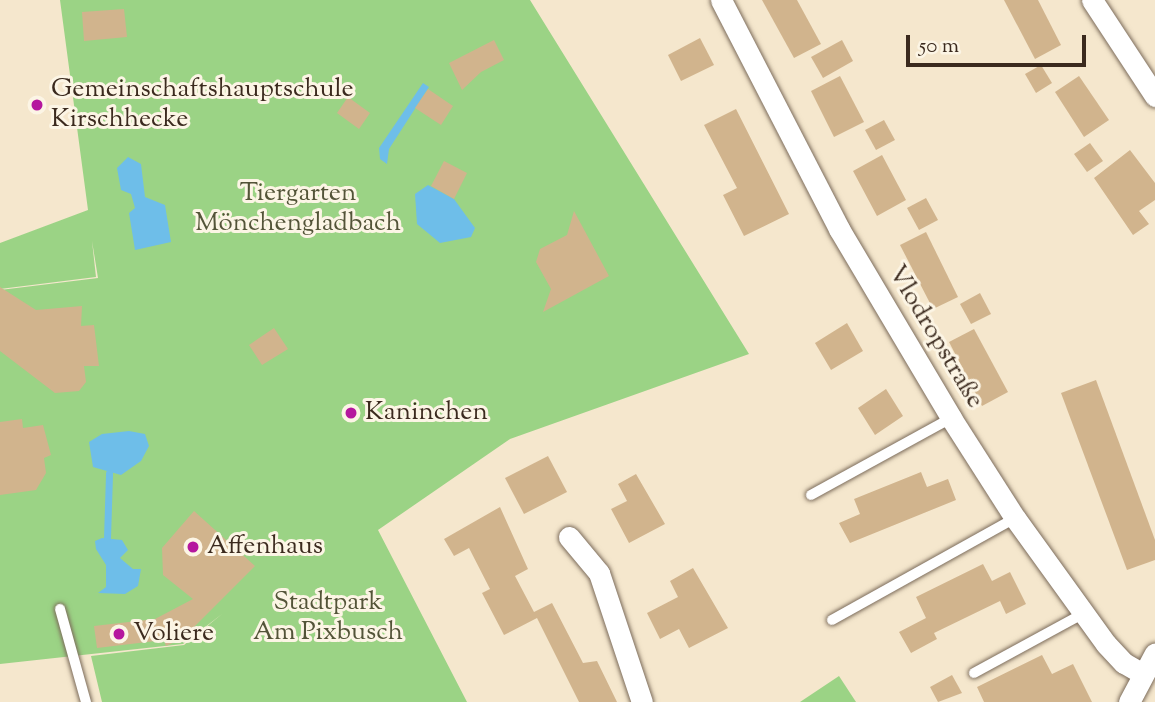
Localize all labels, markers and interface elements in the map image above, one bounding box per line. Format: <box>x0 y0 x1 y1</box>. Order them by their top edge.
scale bar <box>910 21 1090 65</box>
text: 50 m <box>919 32 959 62</box>
place label: Gemeinschaftshauptschule Kirschhecke <box>51 74 354 136</box>
marker: Gemeinschaftshauptschule Kirschhecke <box>29 97 45 113</box>
park label: Tiergarten Mönchengladbach <box>195 178 401 240</box>
street label: Vlodropstraße <box>880 260 990 414</box>
place label: Kaninchen <box>365 397 488 429</box>
marker: Kaninchen <box>343 405 359 421</box>
place label: Affenhaus <box>207 531 323 563</box>
marker: Affenhaus <box>185 539 201 555</box>
park label: Stadtpark Am Pixbusch <box>253 587 403 648</box>
place label: Voliere <box>133 618 214 650</box>
marker: Voliere <box>111 626 127 642</box>

